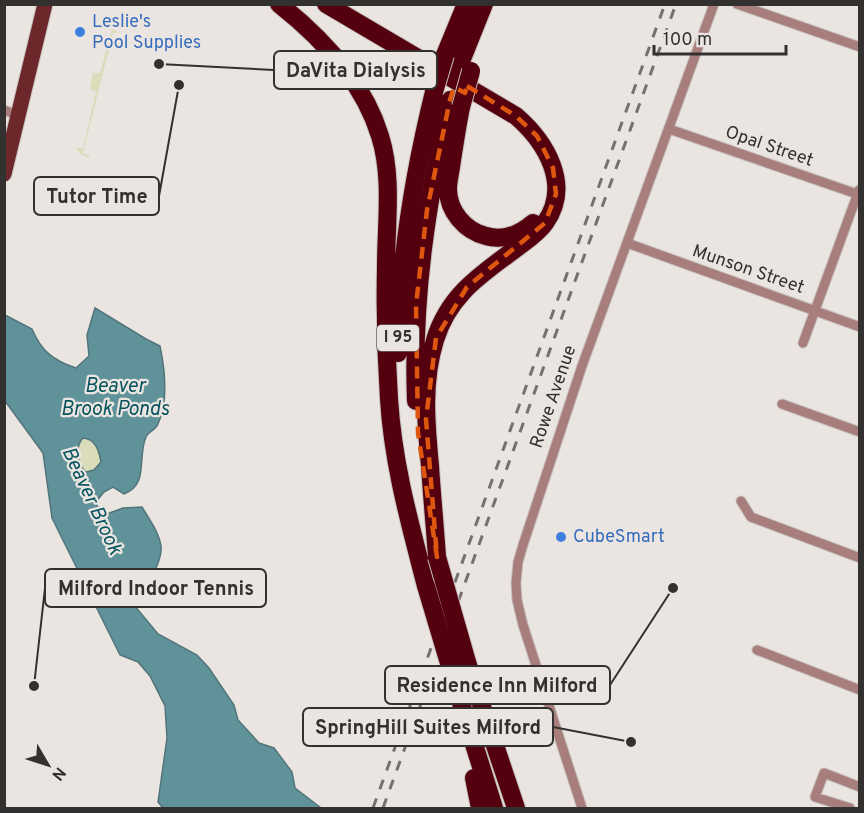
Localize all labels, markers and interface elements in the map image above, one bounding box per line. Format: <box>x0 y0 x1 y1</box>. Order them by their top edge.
place label: Leslie's Pool Supplies <box>92 11 201 55</box>
scale bar <box>654 18 786 56</box>
marker: Leslie's Pool Supplies <box>73 25 87 39</box>
text: 100 m <box>663 29 712 52</box>
callout: DaVita Dialysis <box>274 51 437 89</box>
text: DaVita Dialysis <box>286 59 426 85</box>
street label: Opal Street <box>722 121 816 173</box>
callout: Tutor Time <box>34 177 159 215</box>
text: Tutor Time <box>46 185 148 211</box>
street label: Munson Street <box>689 240 807 300</box>
road number: I 95 <box>377 325 419 351</box>
street label: Rowe Avenue <box>526 342 582 452</box>
water label: Beaver Brook Ponds <box>61 374 170 423</box>
water label: Beaver Brook <box>55 443 128 560</box>
place label: CubeSmart <box>573 526 665 549</box>
marker: CubeSmart <box>554 530 568 544</box>
callout: Milford Indoor Tennis <box>45 569 266 607</box>
text: Milford Indoor Tennis <box>58 577 254 603</box>
callout: Residence Inn Milford <box>385 666 610 704</box>
text: Residence Inn Milford <box>397 674 597 700</box>
callout: SpringHill Suites Milford <box>303 708 553 746</box>
text: SpringHill Suites Milford <box>315 716 541 742</box>
north arrow <box>18 735 78 795</box>
text: N <box>47 762 69 784</box>

